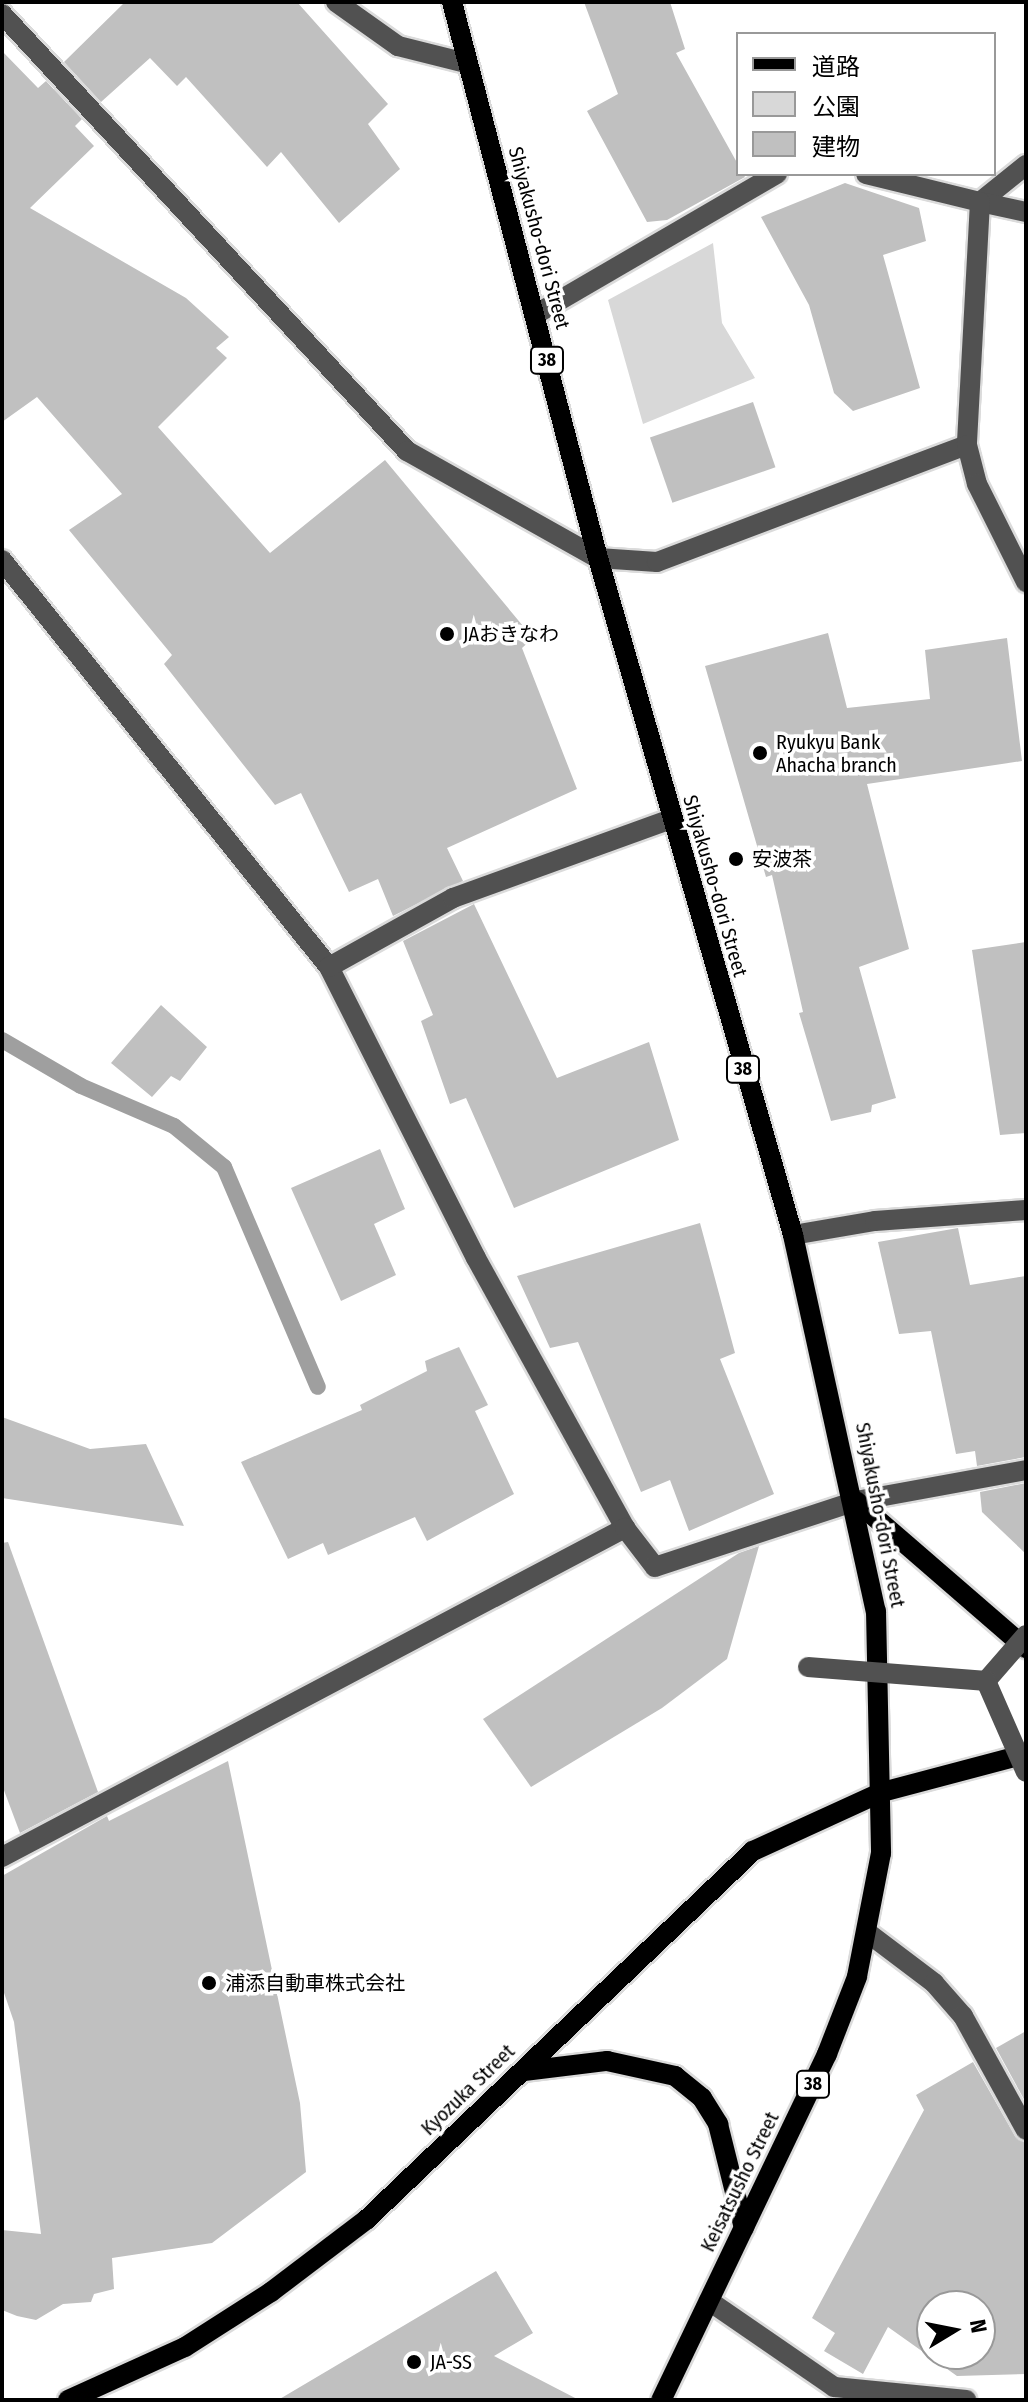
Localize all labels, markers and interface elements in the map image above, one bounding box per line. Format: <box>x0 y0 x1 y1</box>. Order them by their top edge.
legend <box>736 32 996 176</box>
text: 道路 <box>812 53 860 81</box>
text: 公園 <box>812 93 860 121</box>
text: 建物 <box>812 133 860 161</box>
street label: Shiyakusho-dori Street <box>503 144 575 332</box>
road number: 38 <box>529 346 565 374</box>
place label: JAおきなわ <box>463 622 559 646</box>
marker: JAおきなわ <box>438 625 456 643</box>
place label: Ryukyu Bank Ahacha branch <box>776 730 897 777</box>
marker: Ryukyu Bank Ahacha branch <box>751 744 769 762</box>
street label: Shiyakusho-dori Street <box>678 792 752 980</box>
place label: 安波茶 <box>752 847 812 871</box>
marker: 安波茶 <box>727 850 745 868</box>
road number: 38 <box>725 1055 761 1083</box>
street label: Shiyakusho-dori Street <box>850 1421 910 1609</box>
place label: 浦添自動車株式会社 <box>225 1971 405 1995</box>
marker: 浦添自動車株式会社 <box>200 1974 218 1992</box>
street label: Kyozuka Street <box>416 2040 520 2140</box>
road number: 38 <box>795 2070 831 2098</box>
street label: Keisatsusho Street <box>696 2108 784 2256</box>
north arrow <box>916 2290 996 2370</box>
text: N <box>964 2317 993 2335</box>
place label: JA-SS <box>430 2350 472 2374</box>
marker: JA-SS <box>405 2353 423 2371</box>

